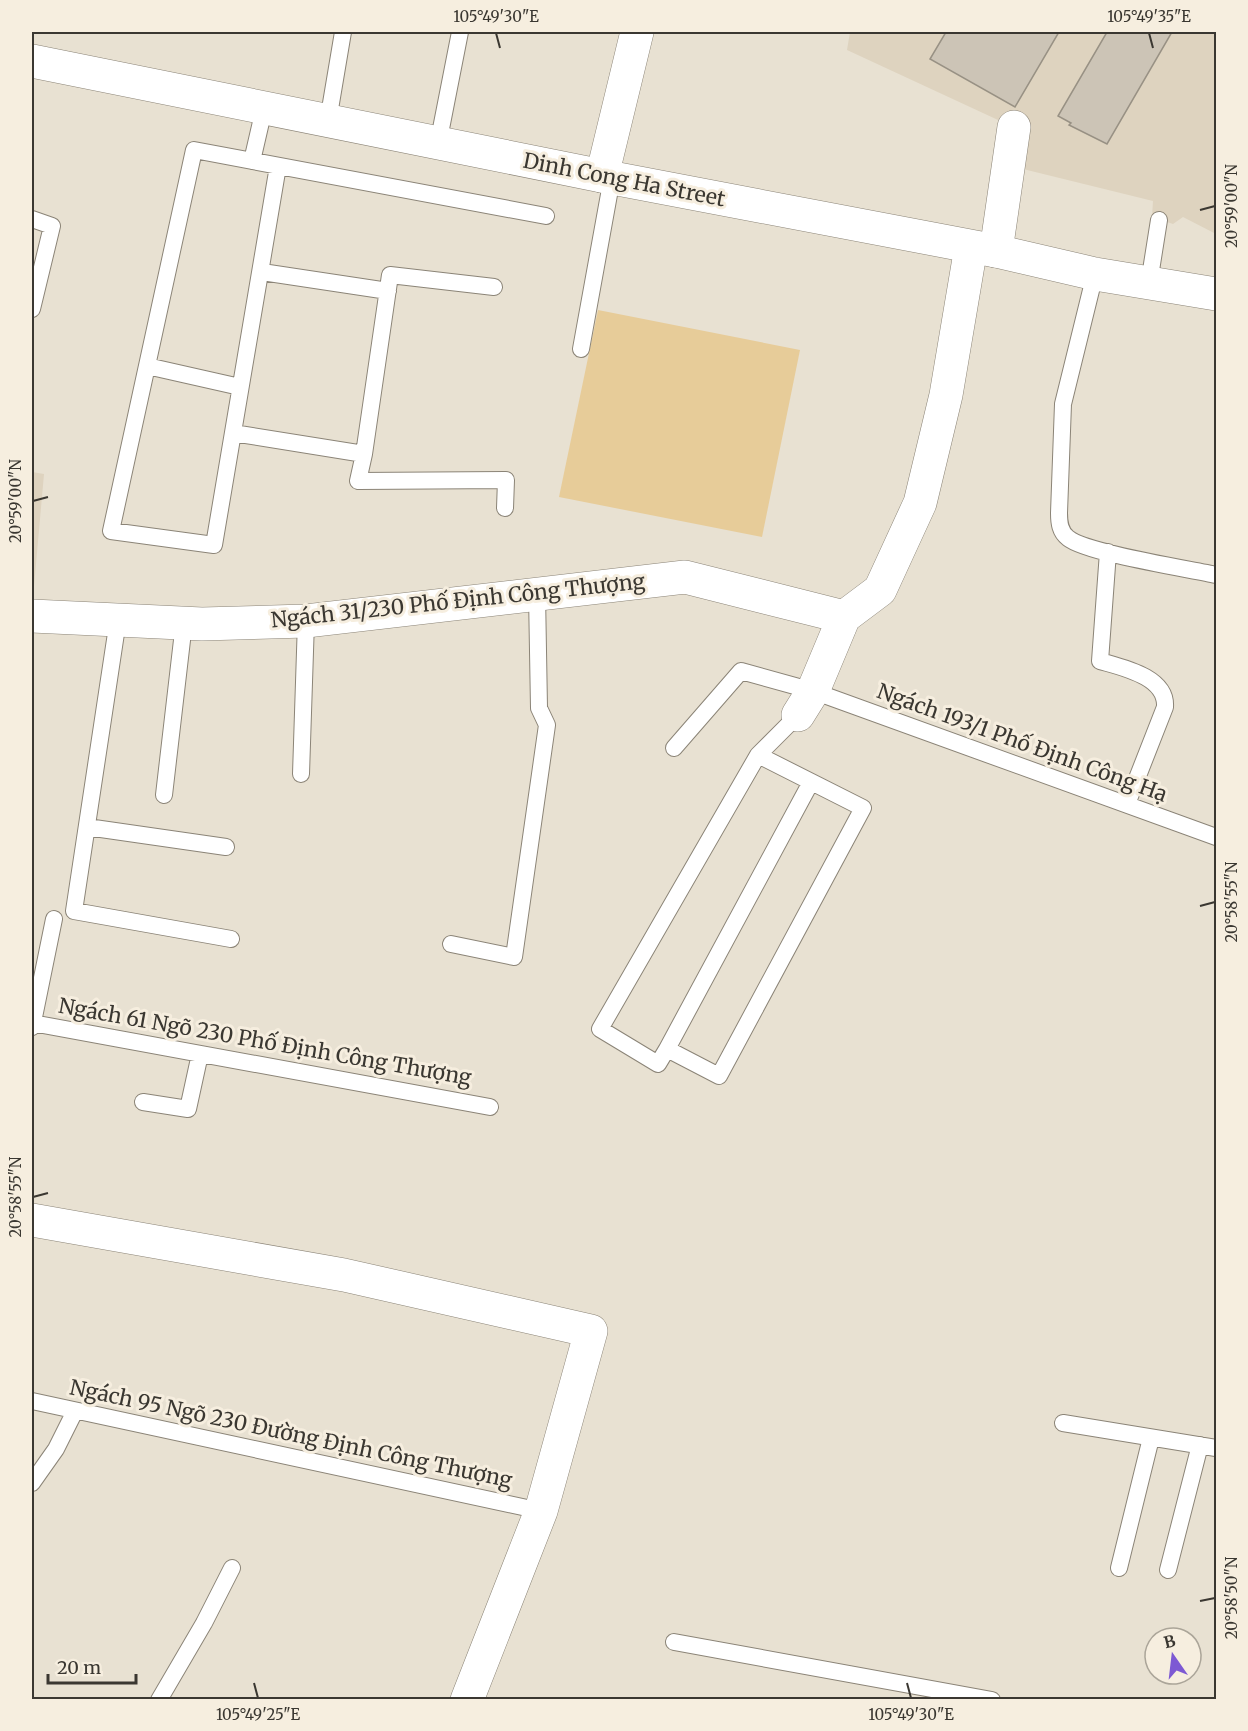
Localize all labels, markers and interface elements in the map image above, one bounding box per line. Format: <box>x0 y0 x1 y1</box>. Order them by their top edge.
text: 105°49'30"E <box>453 7 539 26</box>
text: 105°49'35"E <box>1107 7 1191 26</box>
street label: Dinh Cong Ha Street <box>521 147 727 212</box>
text: 20°59'00"N <box>1222 164 1241 248</box>
text: 20°59'00"N <box>6 459 25 543</box>
street label: Ngách 31/230 Phố Định Công Thượng <box>270 567 647 634</box>
street label: Ngách 193/1 Phố Định Công Hạ <box>873 677 1171 808</box>
text: 20°58'55"N <box>1222 861 1241 942</box>
street label: Ngách 61 Ngõ 230 Phố Định Công Thượng <box>56 992 474 1091</box>
text: 20°58'55"N <box>6 1156 25 1237</box>
street label: Ngách 95 Ngõ 230 Đường Định Công Thượng <box>67 1373 515 1494</box>
text: 20°58'50"N <box>1222 1556 1241 1639</box>
north arrow <box>1143 1626 1203 1686</box>
text: B <box>1162 1630 1177 1653</box>
scale bar <box>48 1647 136 1685</box>
text: 20 m <box>57 1656 101 1679</box>
text: 105°49'25"E <box>216 1705 301 1724</box>
text: 105°49'30"E <box>868 1705 954 1724</box>

